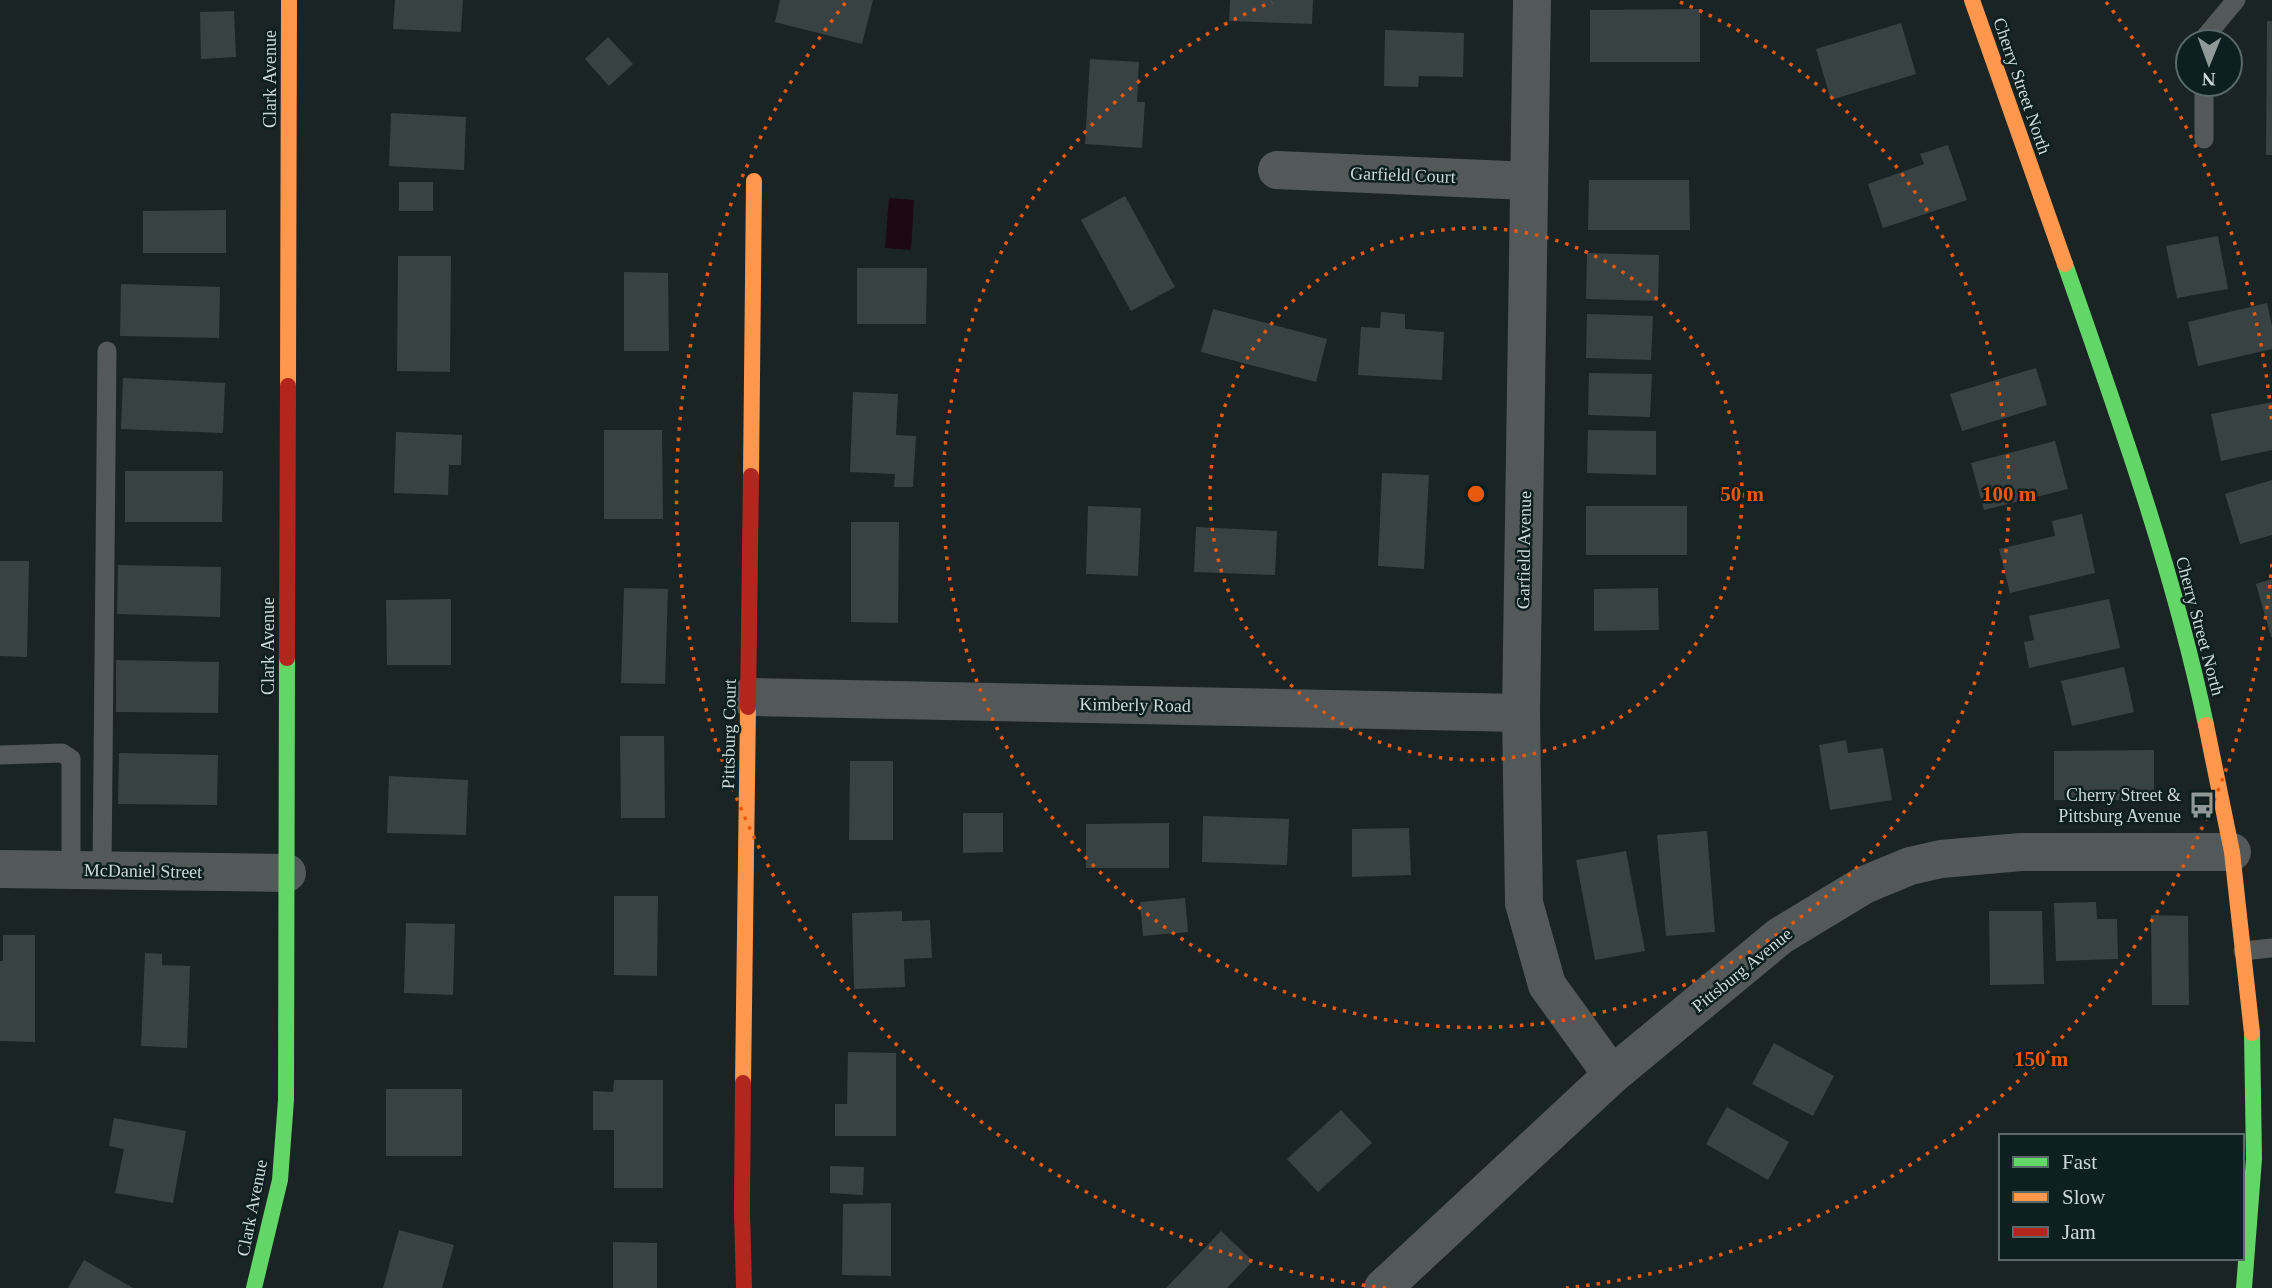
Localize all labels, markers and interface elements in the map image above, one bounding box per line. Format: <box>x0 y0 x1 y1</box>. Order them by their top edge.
street label: Cherry Street North <box>1989 15 2055 157</box>
north arrow <box>2174 28 2244 98</box>
street label: Clark Avenue <box>260 30 280 128</box>
text: N <box>2201 69 2216 90</box>
street label: Garfield Court <box>1350 163 1456 187</box>
centre of rings <box>1464 482 1488 506</box>
text: 50 m <box>1720 482 1764 506</box>
text: 100 m <box>1982 482 2037 506</box>
street label: Garfield Avenue <box>1513 491 1535 609</box>
street label: Cherry Street North <box>2172 554 2228 698</box>
street label: Clark Avenue <box>258 597 278 695</box>
street label: Pittsburg Court <box>718 679 740 789</box>
street label: Kimberly Road <box>1079 694 1191 716</box>
place label: Cherry Street & Pittsburg Avenue <box>2058 785 2181 826</box>
bus stop icon: Cherry Street & Pittsburg Avenue <box>2187 790 2217 820</box>
street label: McDaniel Street <box>84 860 202 882</box>
street label: Pittsburg Avenue <box>1688 924 1796 1016</box>
text: 150 m <box>2014 1047 2069 1071</box>
legend <box>1999 1134 2244 1260</box>
text: Fast <box>2062 1150 2097 1174</box>
street label: Clark Avenue <box>233 1158 271 1258</box>
text: Slow <box>2062 1185 2106 1209</box>
text: Jam <box>2062 1220 2096 1244</box>

